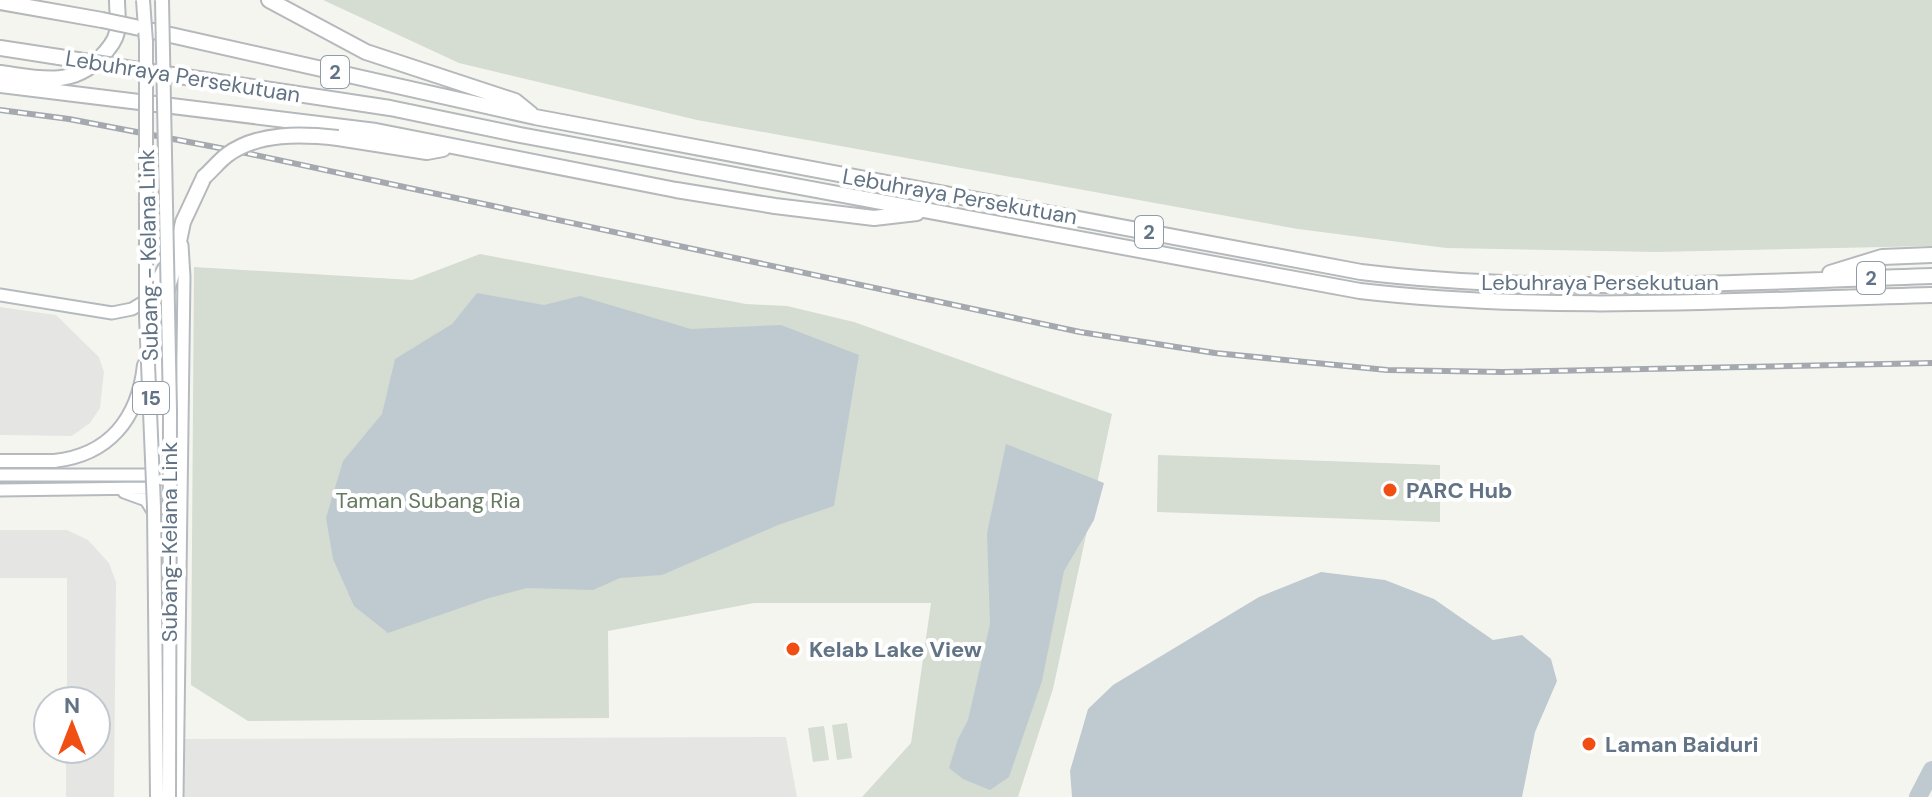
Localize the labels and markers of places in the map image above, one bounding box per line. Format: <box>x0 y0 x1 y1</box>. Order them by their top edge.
place label: PARC Hub <box>1406 476 1512 505</box>
marker: PARC Hub <box>1381 481 1399 499</box>
place label: Kelab Lake View <box>809 635 982 664</box>
marker: Kelab Lake View <box>784 640 802 658</box>
place label: Laman Baiduri <box>1605 730 1758 759</box>
marker: Laman Baiduri <box>1580 735 1598 753</box>

